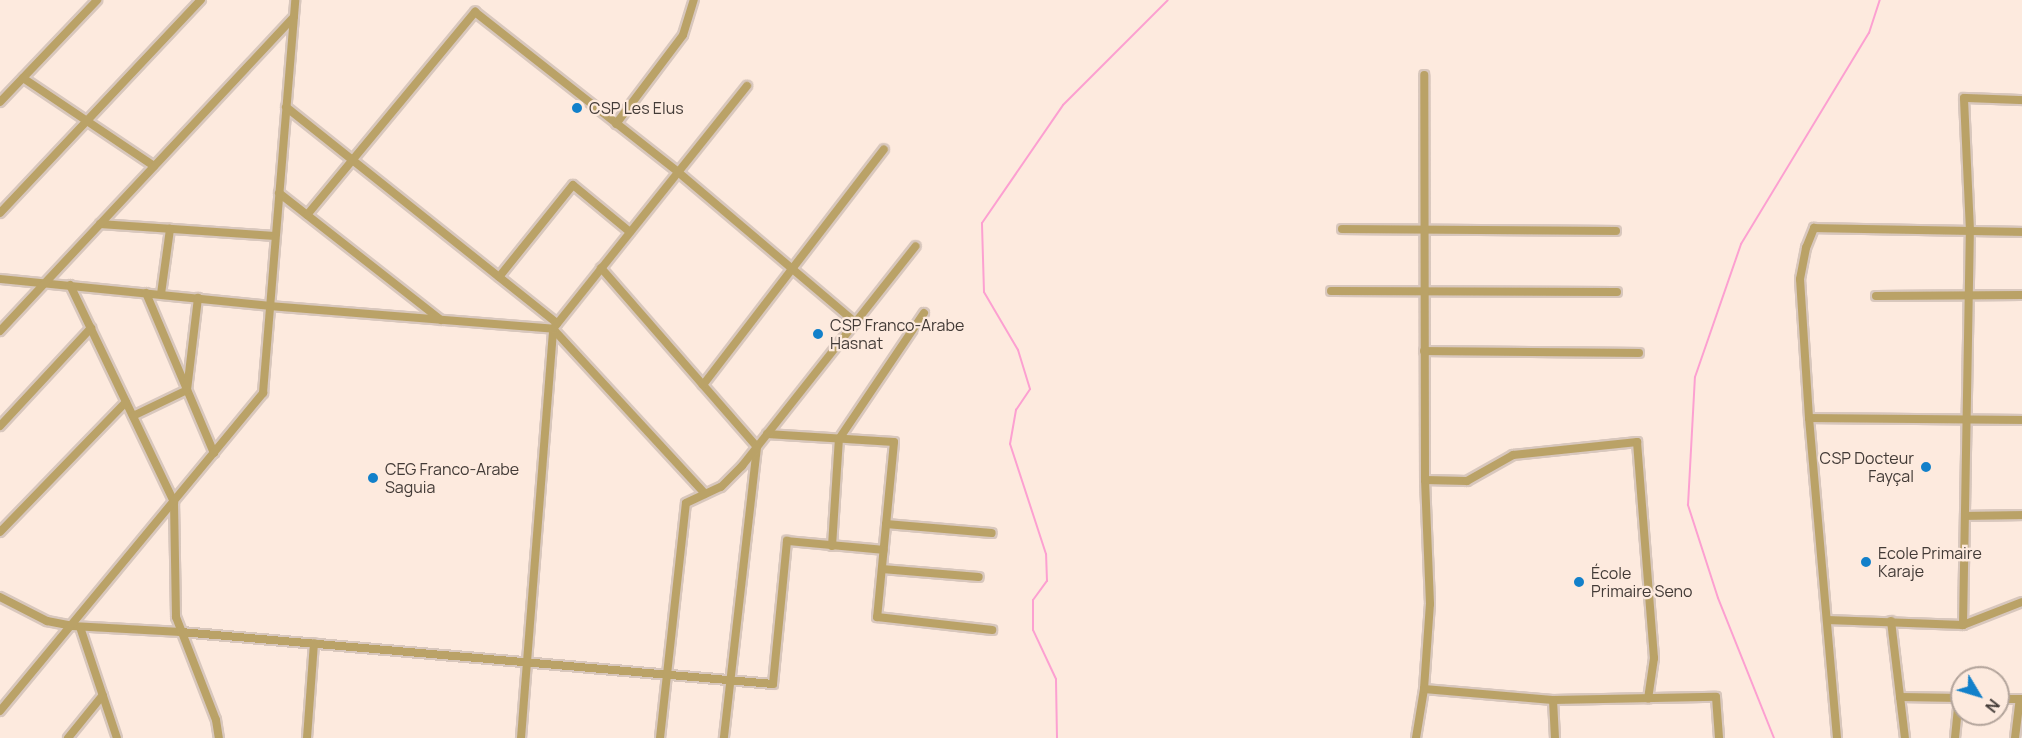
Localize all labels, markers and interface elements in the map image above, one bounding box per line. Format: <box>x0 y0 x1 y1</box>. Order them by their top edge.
place label: CSP Les Elus <box>589 98 684 118</box>
marker: CSP Les Elus <box>570 101 584 115</box>
place label: CSP Franco-Arabe Hasnat <box>830 315 964 353</box>
marker: CSP Franco-Arabe Hasnat <box>811 327 825 341</box>
place label: CSP Docteur Fayçal <box>1820 448 1914 486</box>
place label: CEG Franco-Arabe Saguia <box>385 459 519 497</box>
marker: CSP Docteur Fayçal <box>1919 460 1933 474</box>
marker: CEG Franco-Arabe Saguia <box>366 471 380 485</box>
place label: Ecole Primaire Karaje <box>1878 543 1982 581</box>
marker: Ecole Primaire Karaje <box>1859 555 1873 569</box>
place label: École Primaire Seno <box>1591 563 1692 601</box>
marker: École Primaire Seno <box>1572 575 1586 589</box>
north arrow <box>1950 666 2010 726</box>
text: N <box>1980 695 2005 717</box>

